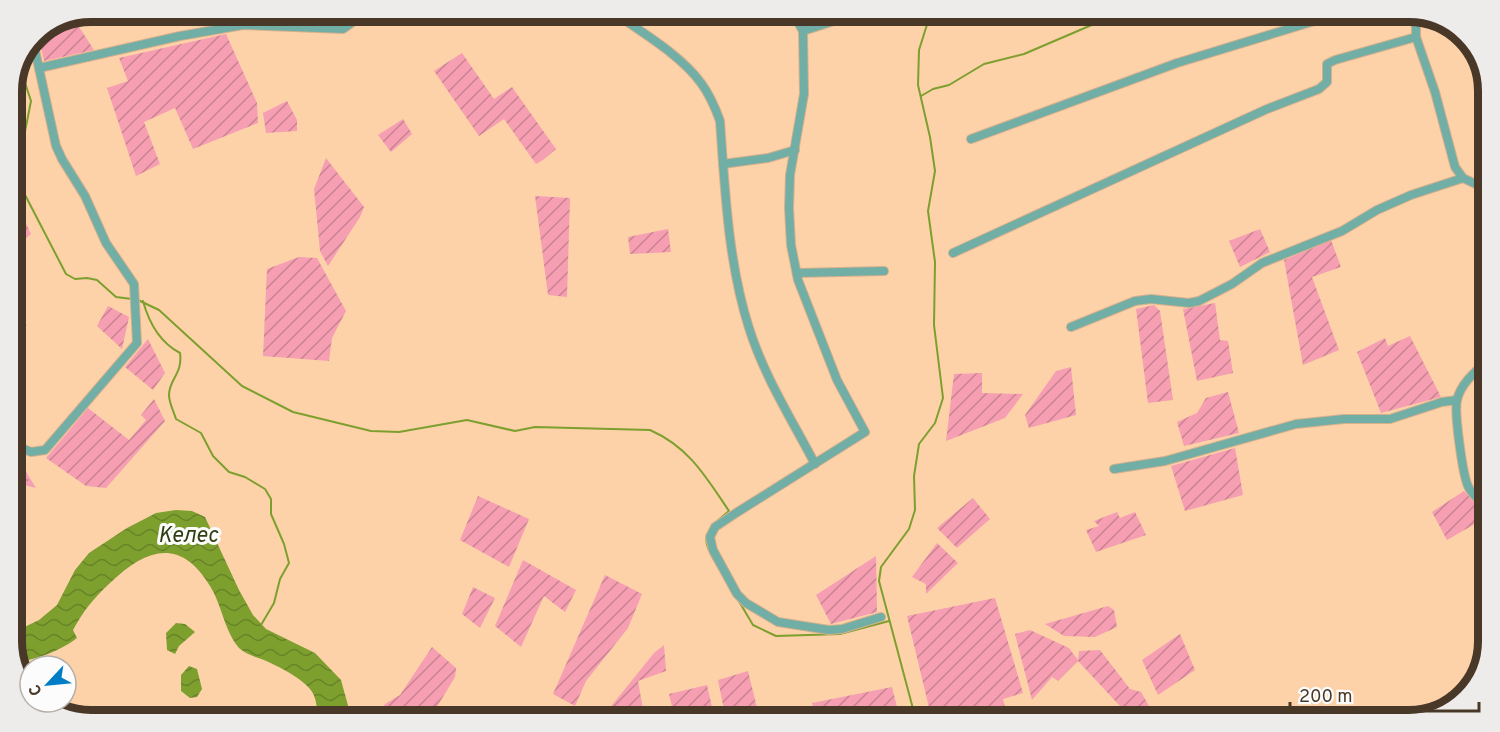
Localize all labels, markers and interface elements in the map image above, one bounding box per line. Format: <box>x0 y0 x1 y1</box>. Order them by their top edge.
water label: Келес <box>158 523 218 550</box>
north arrow <box>18 654 78 714</box>
scale bar <box>1290 675 1479 713</box>
text: С <box>25 681 48 699</box>
text: 200 m <box>1299 686 1352 709</box>

